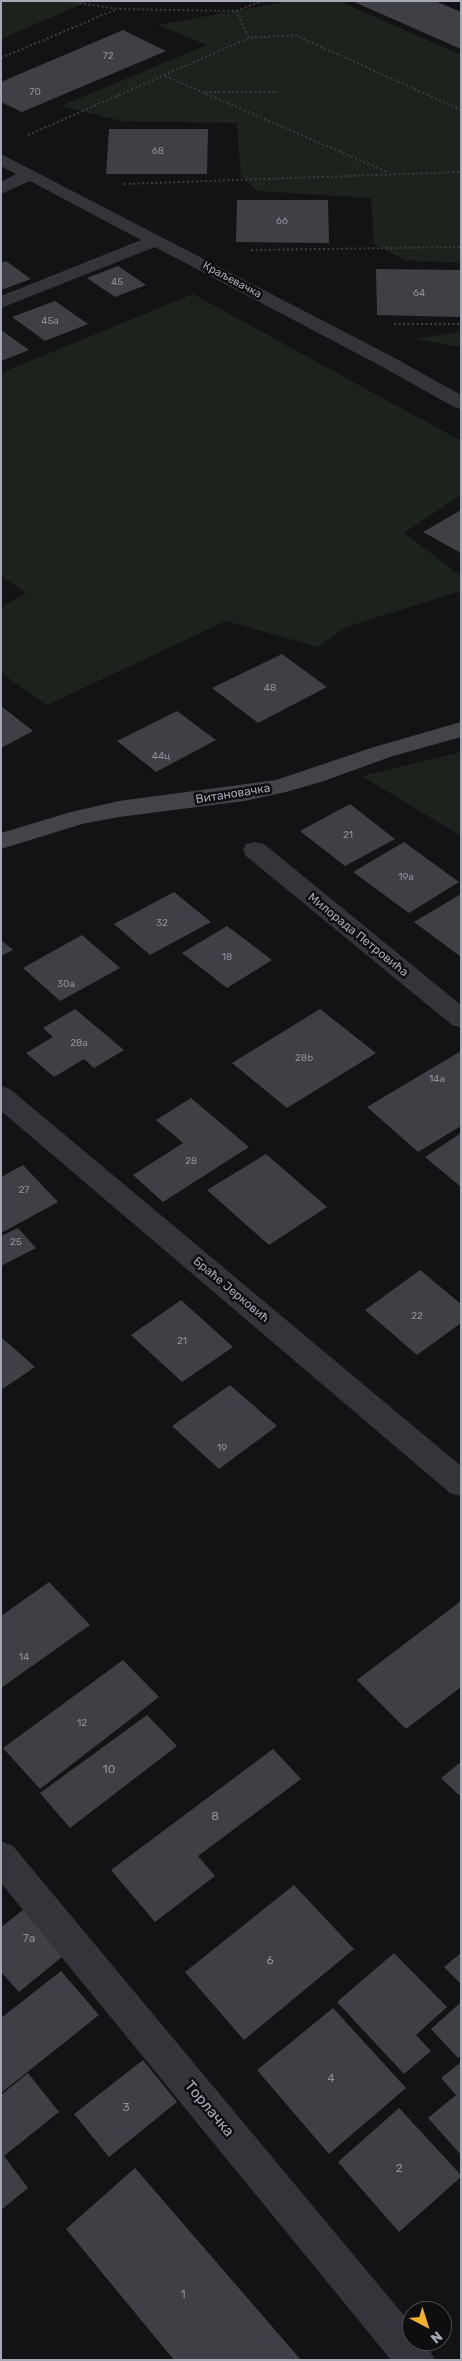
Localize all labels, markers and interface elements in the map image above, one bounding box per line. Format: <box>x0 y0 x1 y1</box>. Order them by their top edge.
house number: 72 <box>103 50 113 62</box>
house number: 70 <box>29 86 41 98</box>
house number: 68 <box>152 145 164 157</box>
house number: 66 <box>276 215 288 227</box>
street label: Краљевачка <box>200 259 264 301</box>
house number: 45 <box>111 276 123 288</box>
house number: 64 <box>413 287 425 299</box>
house number: 45a <box>41 315 59 327</box>
house number: 48 <box>264 682 276 694</box>
house number: 44ц <box>152 750 170 762</box>
street label: Витановачка <box>195 781 271 807</box>
house number: 21 <box>343 829 353 841</box>
house number: 19a <box>398 871 414 883</box>
street label: Милорада Петровића <box>305 890 411 980</box>
house number: 32 <box>156 917 168 929</box>
house number: 18 <box>222 951 232 963</box>
house number: 30a <box>57 978 75 990</box>
house number: 28a <box>70 1037 88 1049</box>
house number: 28b <box>295 1052 313 1064</box>
house number: 14a <box>429 1073 445 1085</box>
house number: 28 <box>185 1155 197 1167</box>
house number: 27 <box>19 1184 29 1196</box>
house number: 25 <box>10 1236 22 1248</box>
street label: Браће Јерковић <box>190 1254 272 1326</box>
house number: 22 <box>411 1310 423 1322</box>
house number: 21 <box>177 1335 187 1347</box>
house number: 19 <box>217 1442 227 1454</box>
house number: 14 <box>19 1651 29 1663</box>
house number: 12 <box>77 1717 87 1729</box>
house number: 10 <box>103 1763 115 1777</box>
house number: 8 <box>211 1810 219 1824</box>
house number: 7a <box>23 1932 35 1946</box>
house number: 6 <box>266 1954 274 1968</box>
house number: 4 <box>327 2072 335 2086</box>
street label: Торлачка <box>180 2077 238 2141</box>
house number: 3 <box>122 2101 130 2115</box>
house number: 2 <box>395 2162 403 2176</box>
house number: 1 <box>180 2288 186 2302</box>
north arrow <box>402 2301 452 2351</box>
text: N <box>427 2327 446 2347</box>

